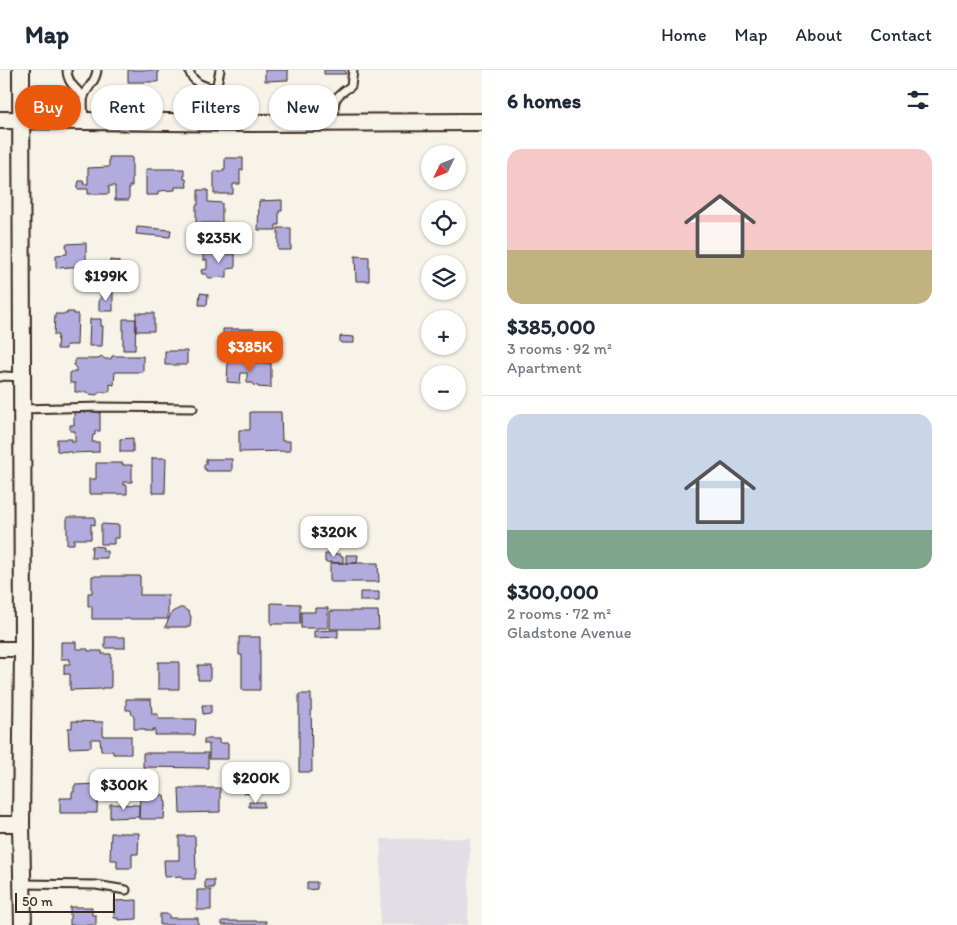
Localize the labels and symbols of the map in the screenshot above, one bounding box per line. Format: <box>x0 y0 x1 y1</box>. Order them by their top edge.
north arrow <box>421 145 466 190</box>
pin: $235K <box>184 222 254 264</box>
pin: $199K <box>71 260 141 302</box>
pin: $385K <box>215 330 285 373</box>
pin: $320K <box>299 516 369 558</box>
pin: $200K <box>221 762 291 804</box>
pin: $300K <box>89 768 159 811</box>
scale bar <box>15 890 115 913</box>

